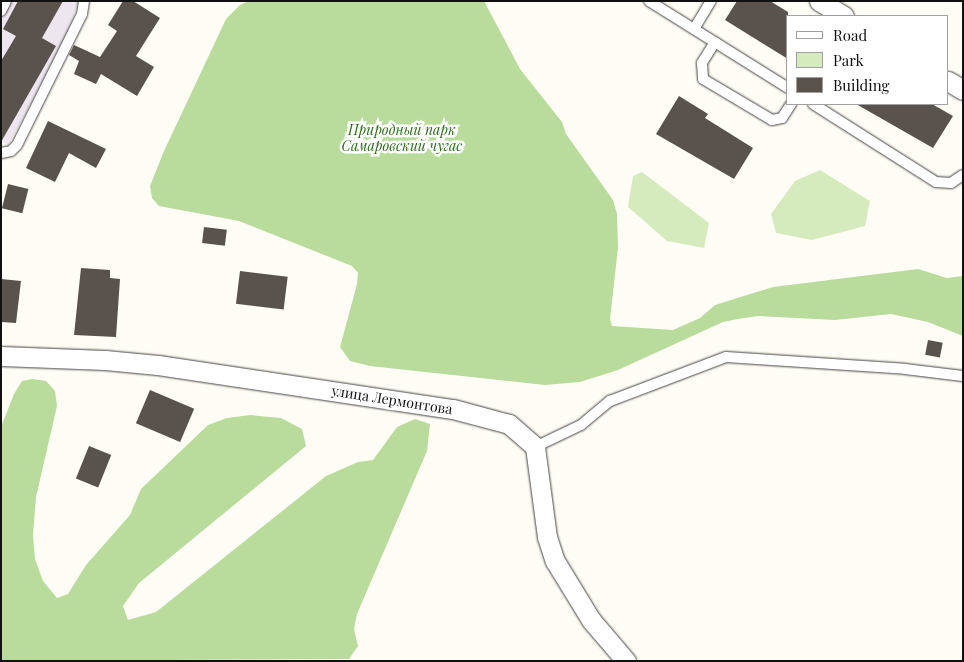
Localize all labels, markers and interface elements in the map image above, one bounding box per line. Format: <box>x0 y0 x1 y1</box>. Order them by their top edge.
legend <box>786 15 949 105</box>
text: Road <box>833 25 867 45</box>
text: Park <box>833 50 864 70</box>
text: Building <box>833 75 889 95</box>
park label: Природный парк Самаровский чугас <box>342 122 462 154</box>
street label: улица Лермонтова <box>330 382 454 418</box>

